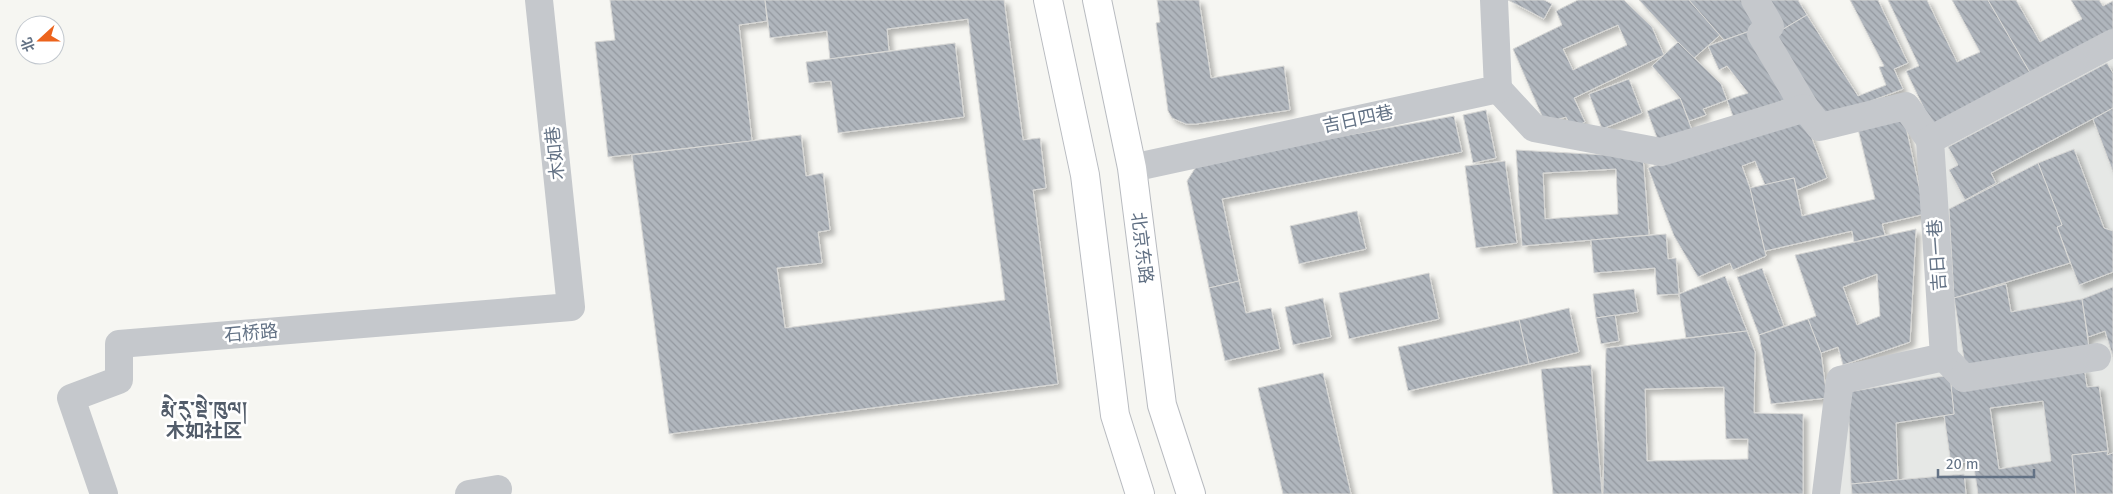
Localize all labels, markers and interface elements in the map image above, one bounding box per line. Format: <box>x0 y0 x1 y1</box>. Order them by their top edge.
north arrow <box>15 15 65 65</box>
text: 北 <box>18 35 39 54</box>
street label: 吉日四巷 <box>1320 101 1396 137</box>
street label: 木如巷 <box>541 125 569 181</box>
street label: 北京东路 <box>1127 211 1157 285</box>
street label: 吉日一巷 <box>1924 218 1950 292</box>
street label: 石桥路 <box>223 320 279 346</box>
district label: རྨེ་རུ་སྡེ་ཁུལ། 木如社区 <box>161 394 247 442</box>
scale bar <box>1938 446 2034 478</box>
text: 20 m <box>1946 455 1979 473</box>

